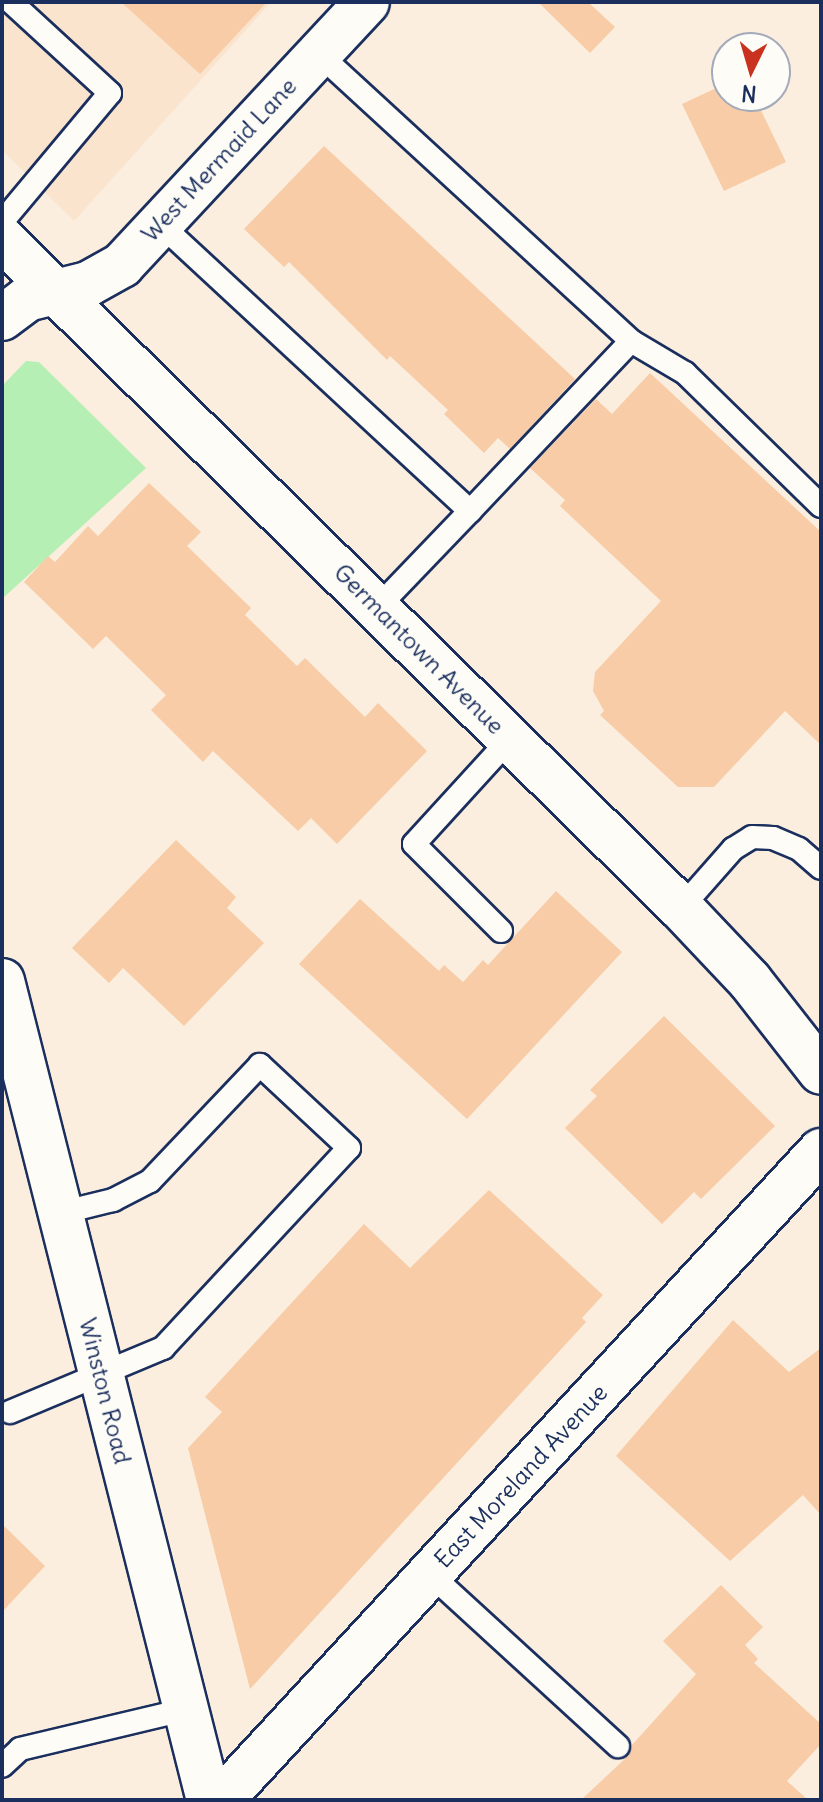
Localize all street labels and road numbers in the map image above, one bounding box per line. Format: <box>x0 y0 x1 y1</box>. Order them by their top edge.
street label: West Mermaid Lane <box>136 72 302 248</box>
street label: Germantown Avenue <box>328 558 510 740</box>
street label: Winston Road <box>73 1315 137 1467</box>
street label: East Moreland Avenue <box>429 1378 613 1574</box>

